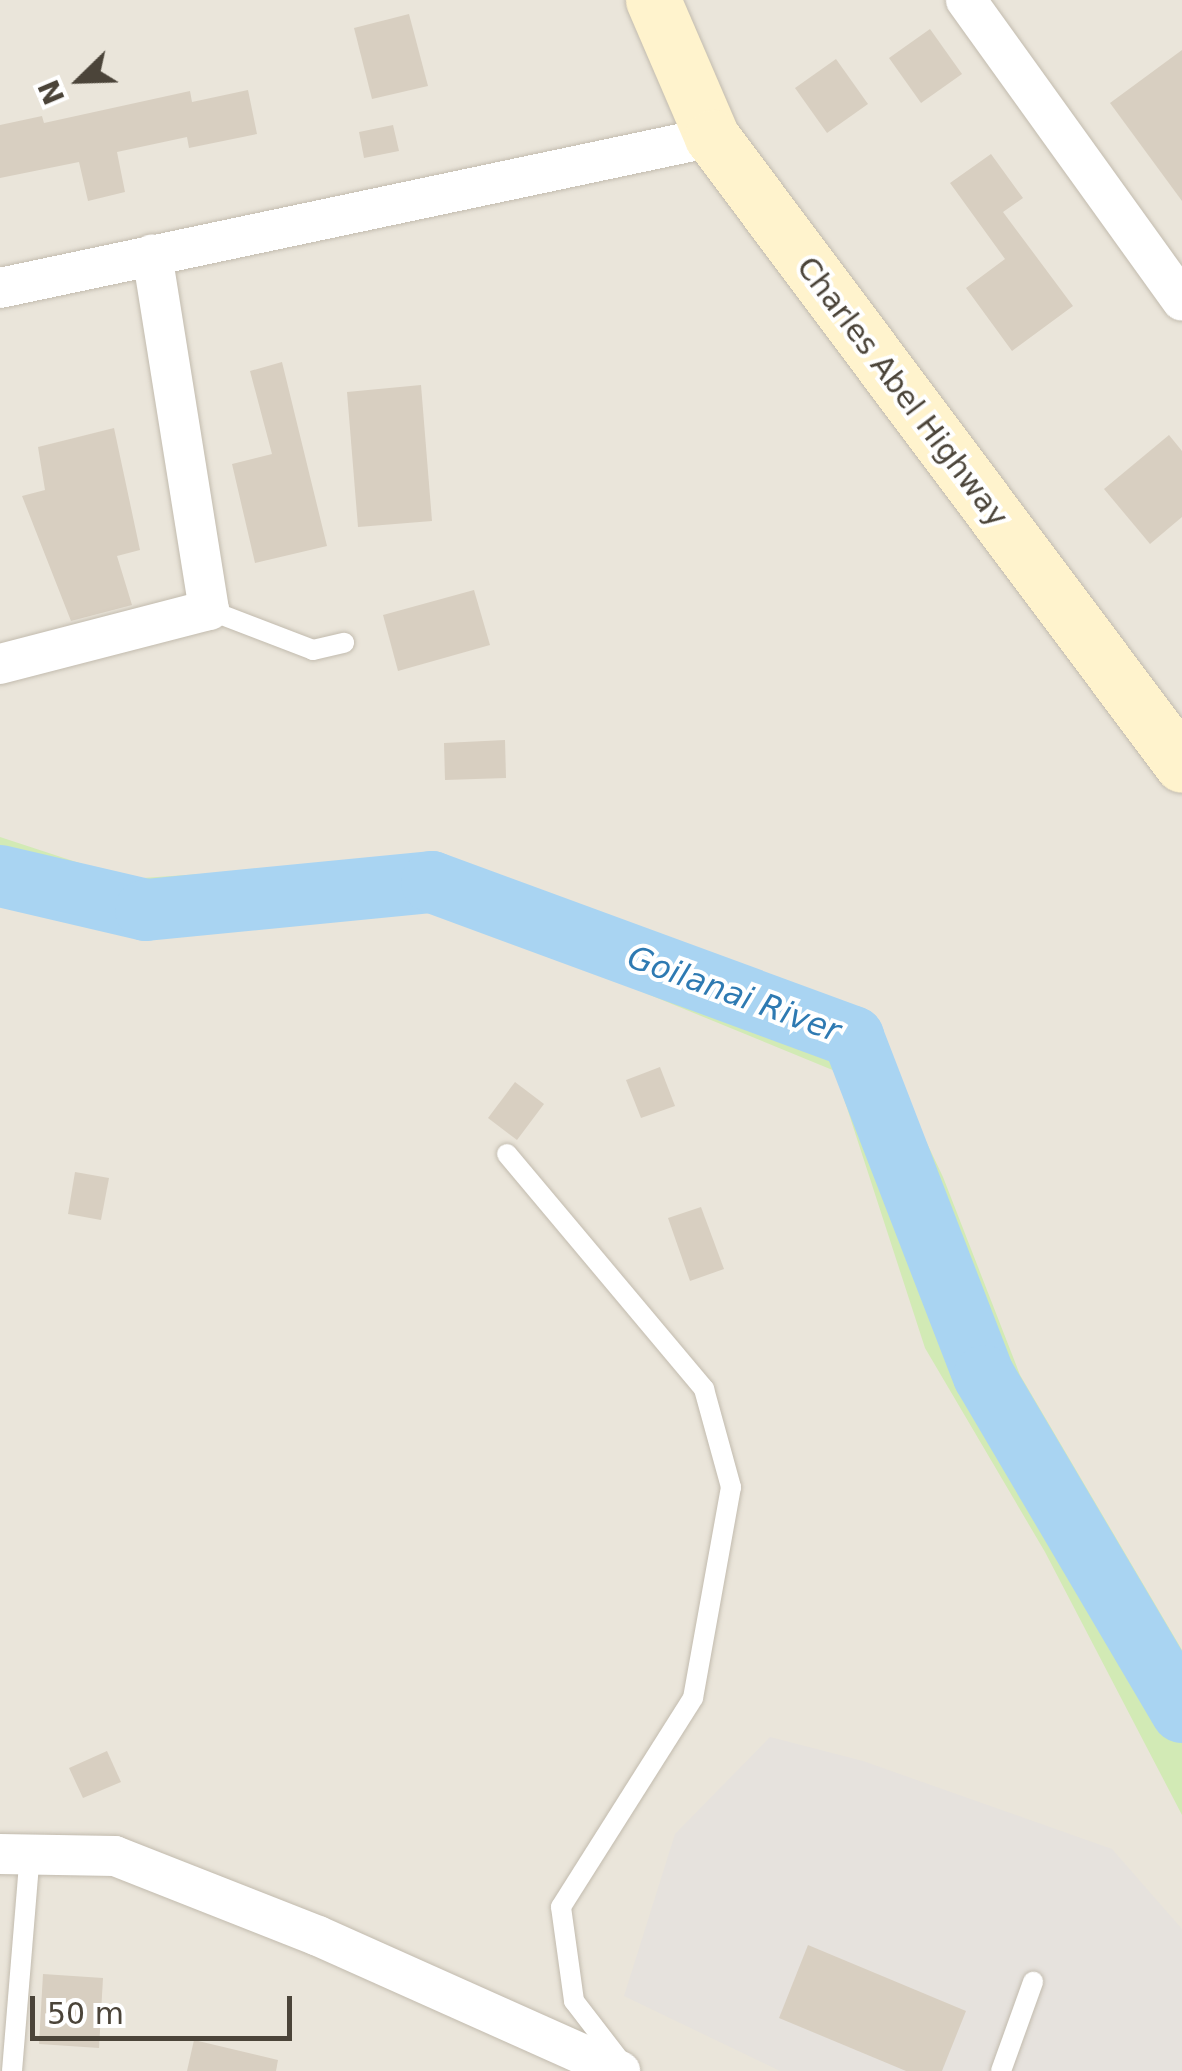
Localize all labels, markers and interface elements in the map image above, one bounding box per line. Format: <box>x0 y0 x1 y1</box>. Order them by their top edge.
north arrow <box>30 30 130 130</box>
text: N <box>32 75 72 109</box>
street label: Charles Abel Highway <box>789 250 1015 534</box>
water label: Goilanai River <box>622 938 846 1050</box>
scale bar <box>35 1976 298 2038</box>
text: 50 m <box>47 1996 124 2031</box>

